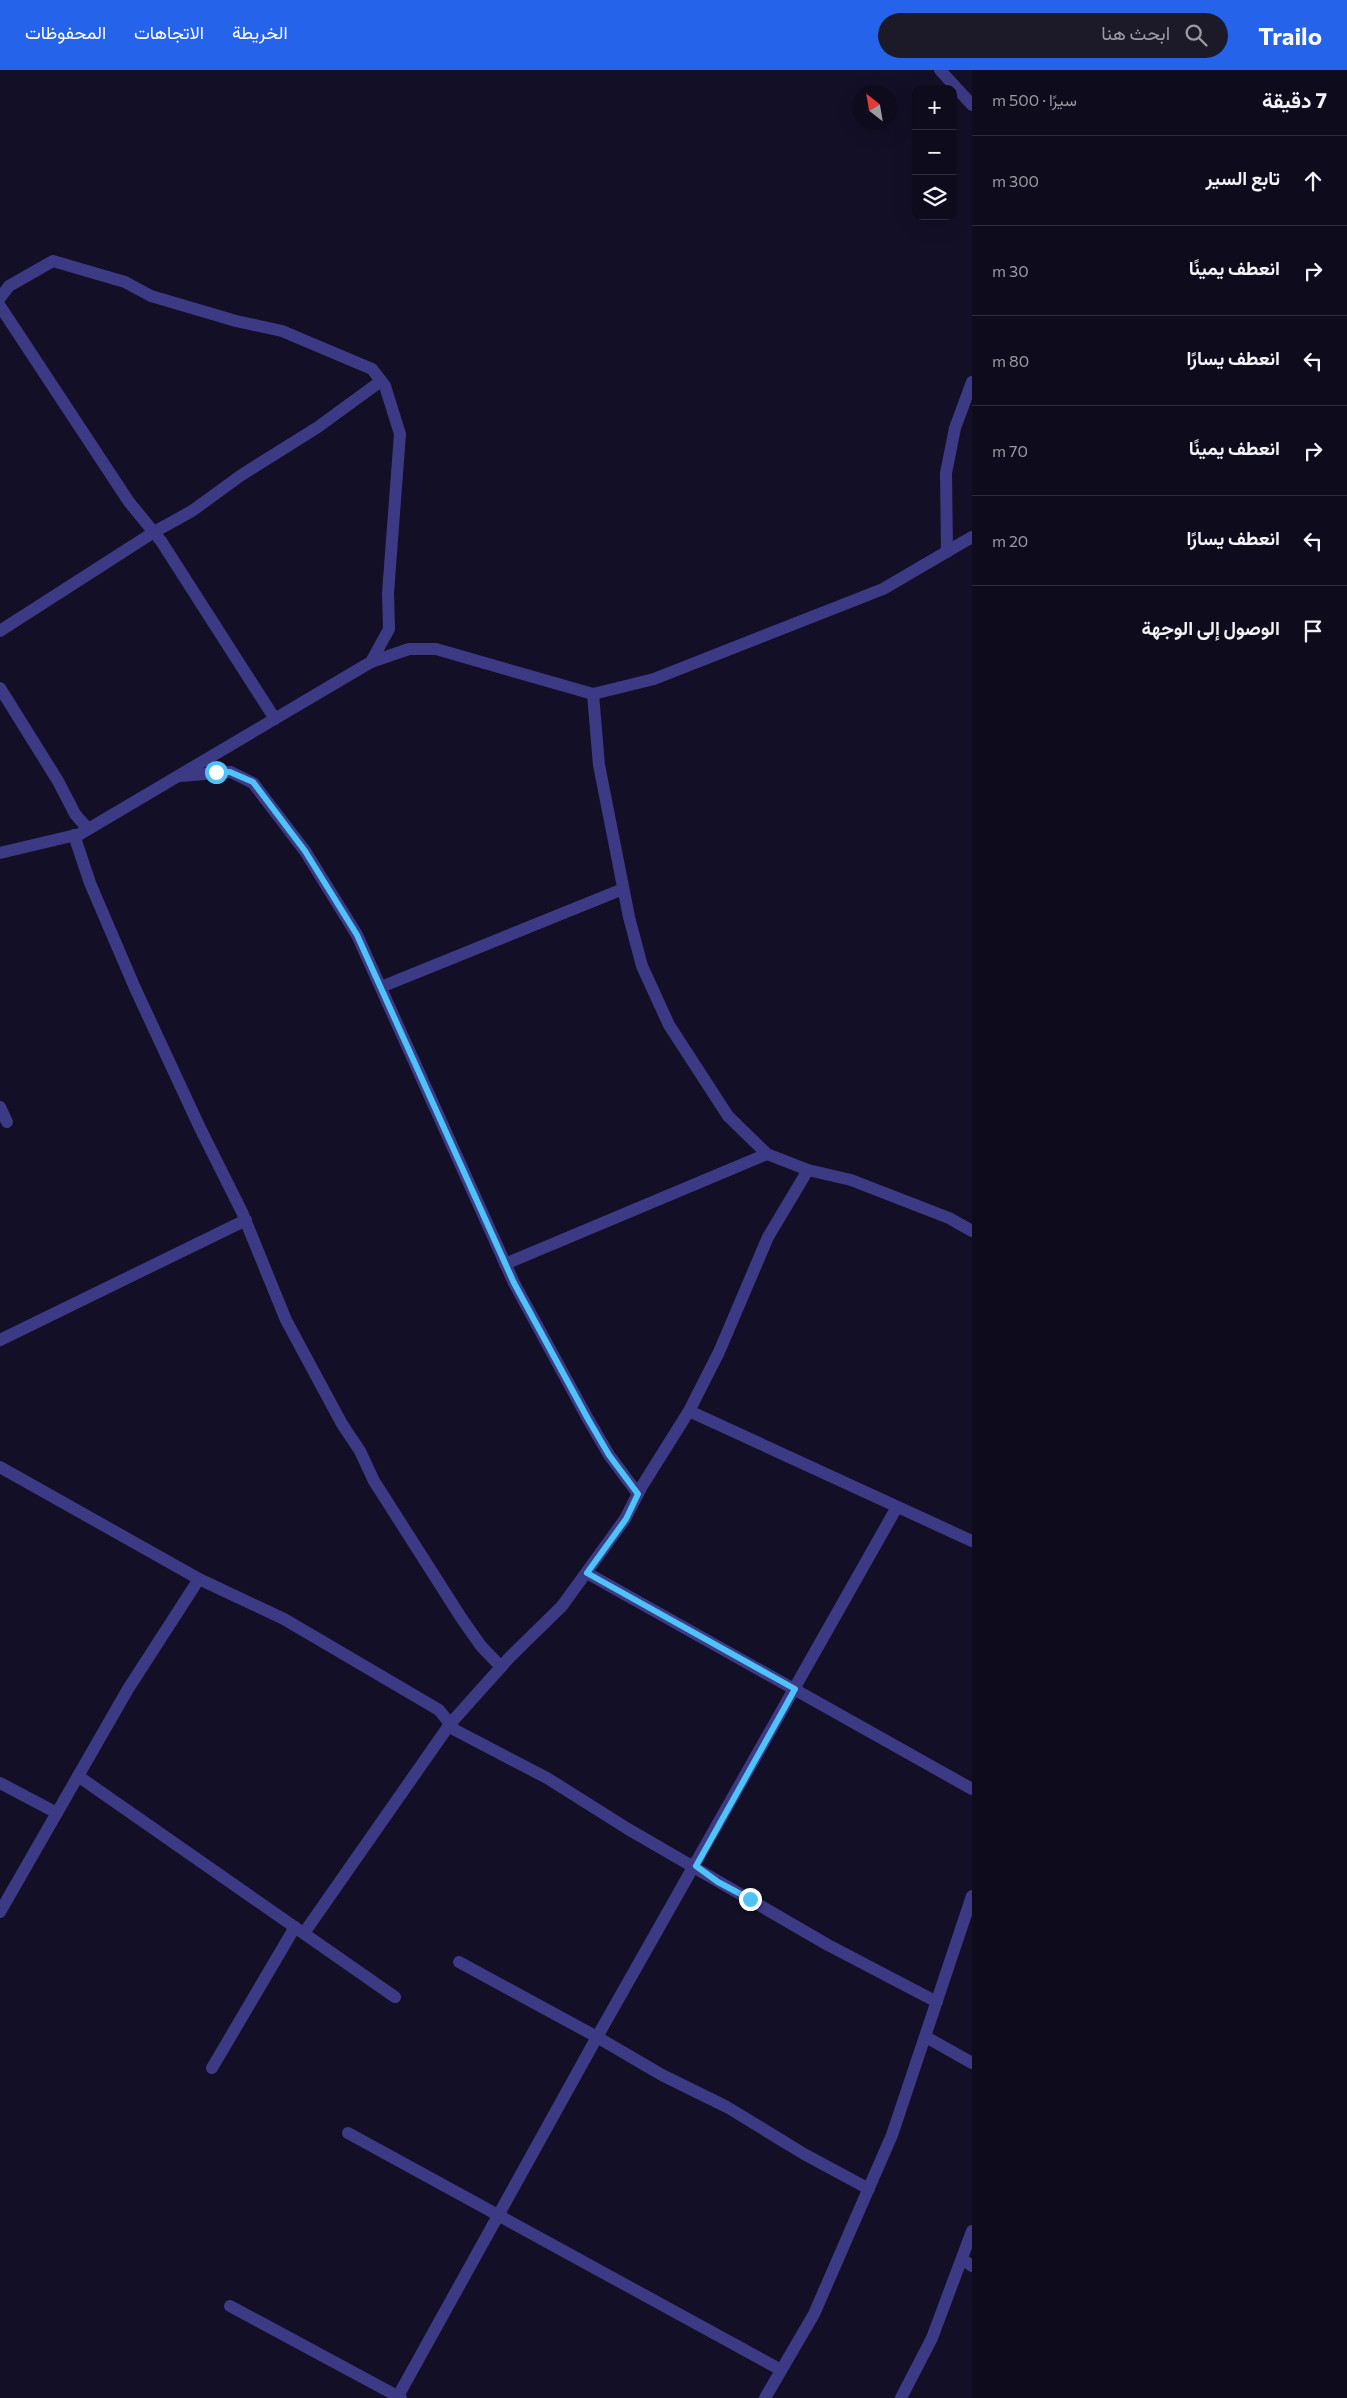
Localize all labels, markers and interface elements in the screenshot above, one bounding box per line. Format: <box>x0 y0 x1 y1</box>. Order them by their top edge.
search box <box>878 13 1228 58</box>
text: المحفوظات <box>25 21 106 43</box>
text: الاتجاهات <box>134 21 204 43</box>
text: الخريطة <box>232 21 288 43</box>
text: ابحث هنا <box>1101 21 1170 44</box>
icon: search <box>1182 21 1210 49</box>
text: Trailo <box>1258 21 1322 50</box>
north arrow <box>852 85 897 130</box>
map controls <box>912 85 957 220</box>
button: + <box>912 85 957 130</box>
text: 7 دقيقة <box>1262 87 1327 112</box>
text: سيرًا · 500 m <box>992 90 1077 109</box>
button: − <box>912 130 957 175</box>
text: تابع السير <box>1206 166 1280 189</box>
icon: ahead <box>1299 167 1327 195</box>
text: 300 m <box>992 171 1039 190</box>
button: layers <box>912 175 957 220</box>
text: انعطف يمينًا <box>1189 256 1280 279</box>
icon: right <box>1299 257 1327 285</box>
text: 30 m <box>992 261 1029 280</box>
text: انعطف يسارًا <box>1186 346 1280 369</box>
icon: left <box>1299 347 1327 375</box>
text: 80 m <box>992 351 1029 370</box>
text: انعطف يمينًا <box>1189 436 1280 459</box>
icon: right <box>1299 437 1327 465</box>
text: 70 m <box>992 441 1028 460</box>
text: انعطف يسارًا <box>1186 526 1280 549</box>
icon: left <box>1299 527 1327 555</box>
text: 20 m <box>992 531 1028 550</box>
text: الوصول إلى الوجهة <box>1141 616 1280 639</box>
icon: arrive <box>1299 617 1327 645</box>
route start <box>205 761 228 784</box>
route end <box>739 1888 762 1911</box>

